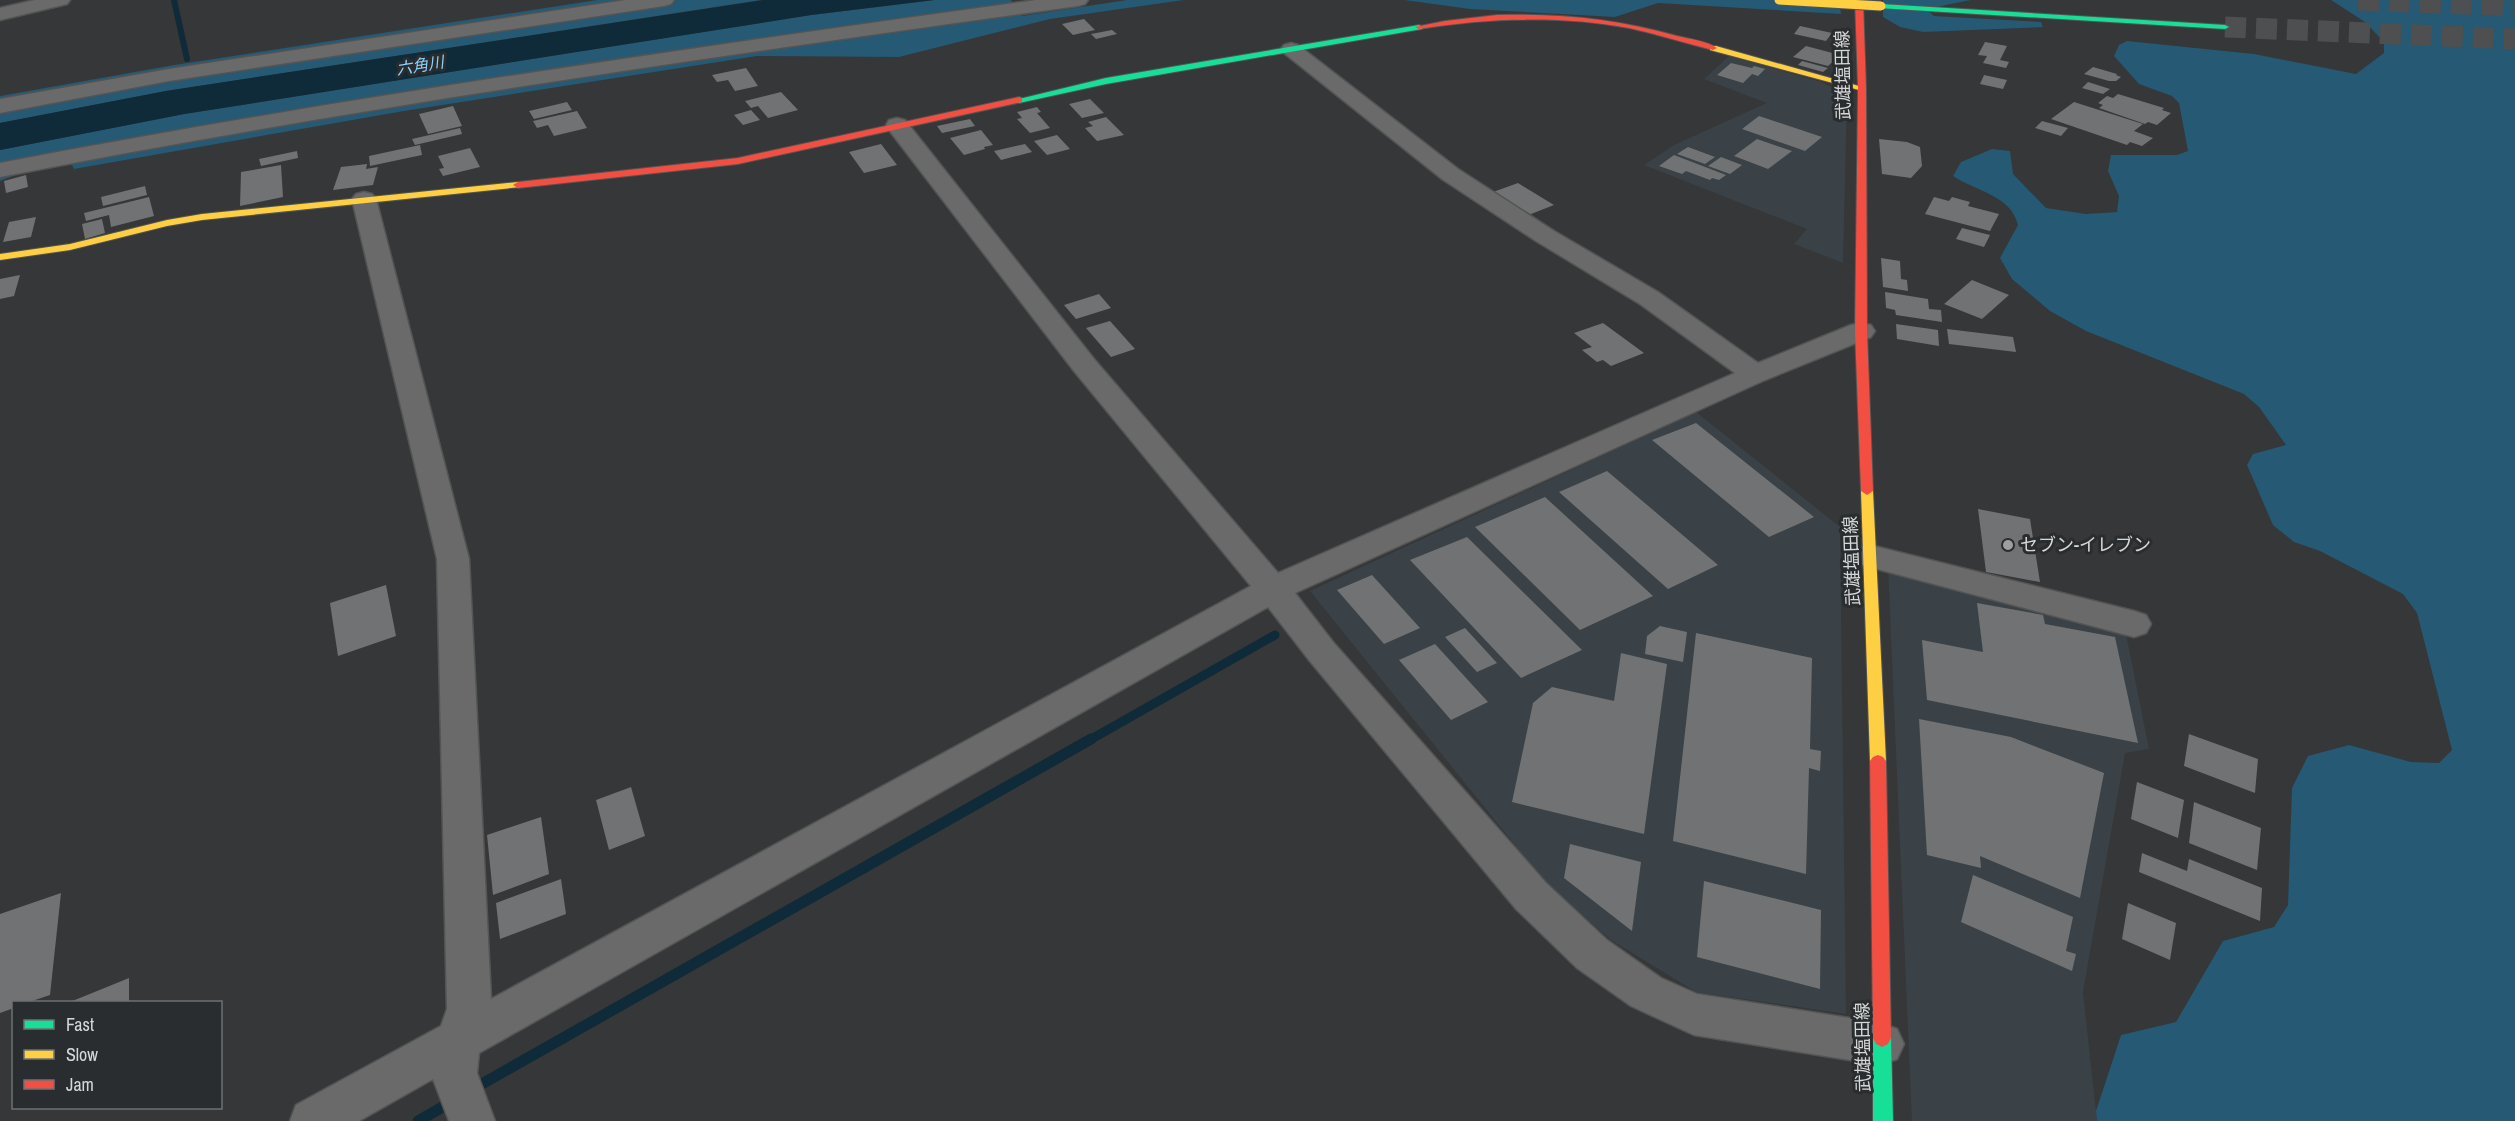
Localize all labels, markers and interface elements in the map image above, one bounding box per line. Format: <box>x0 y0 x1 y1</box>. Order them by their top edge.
street label: 武雄塩田線 <box>1829 30 1856 120</box>
water label: 六角川 <box>395 50 447 80</box>
street label: 武雄塩田線 <box>1837 516 1866 606</box>
place label: セブン-イレブン <box>2020 532 2151 557</box>
marker: セブン-イレブン <box>2001 538 2015 552</box>
legend <box>12 1001 222 1109</box>
street label: 武雄塩田線 <box>1849 1002 1876 1092</box>
text: Fast <box>66 1012 94 1037</box>
text: Slow <box>66 1042 98 1067</box>
text: Jam <box>66 1072 94 1097</box>

